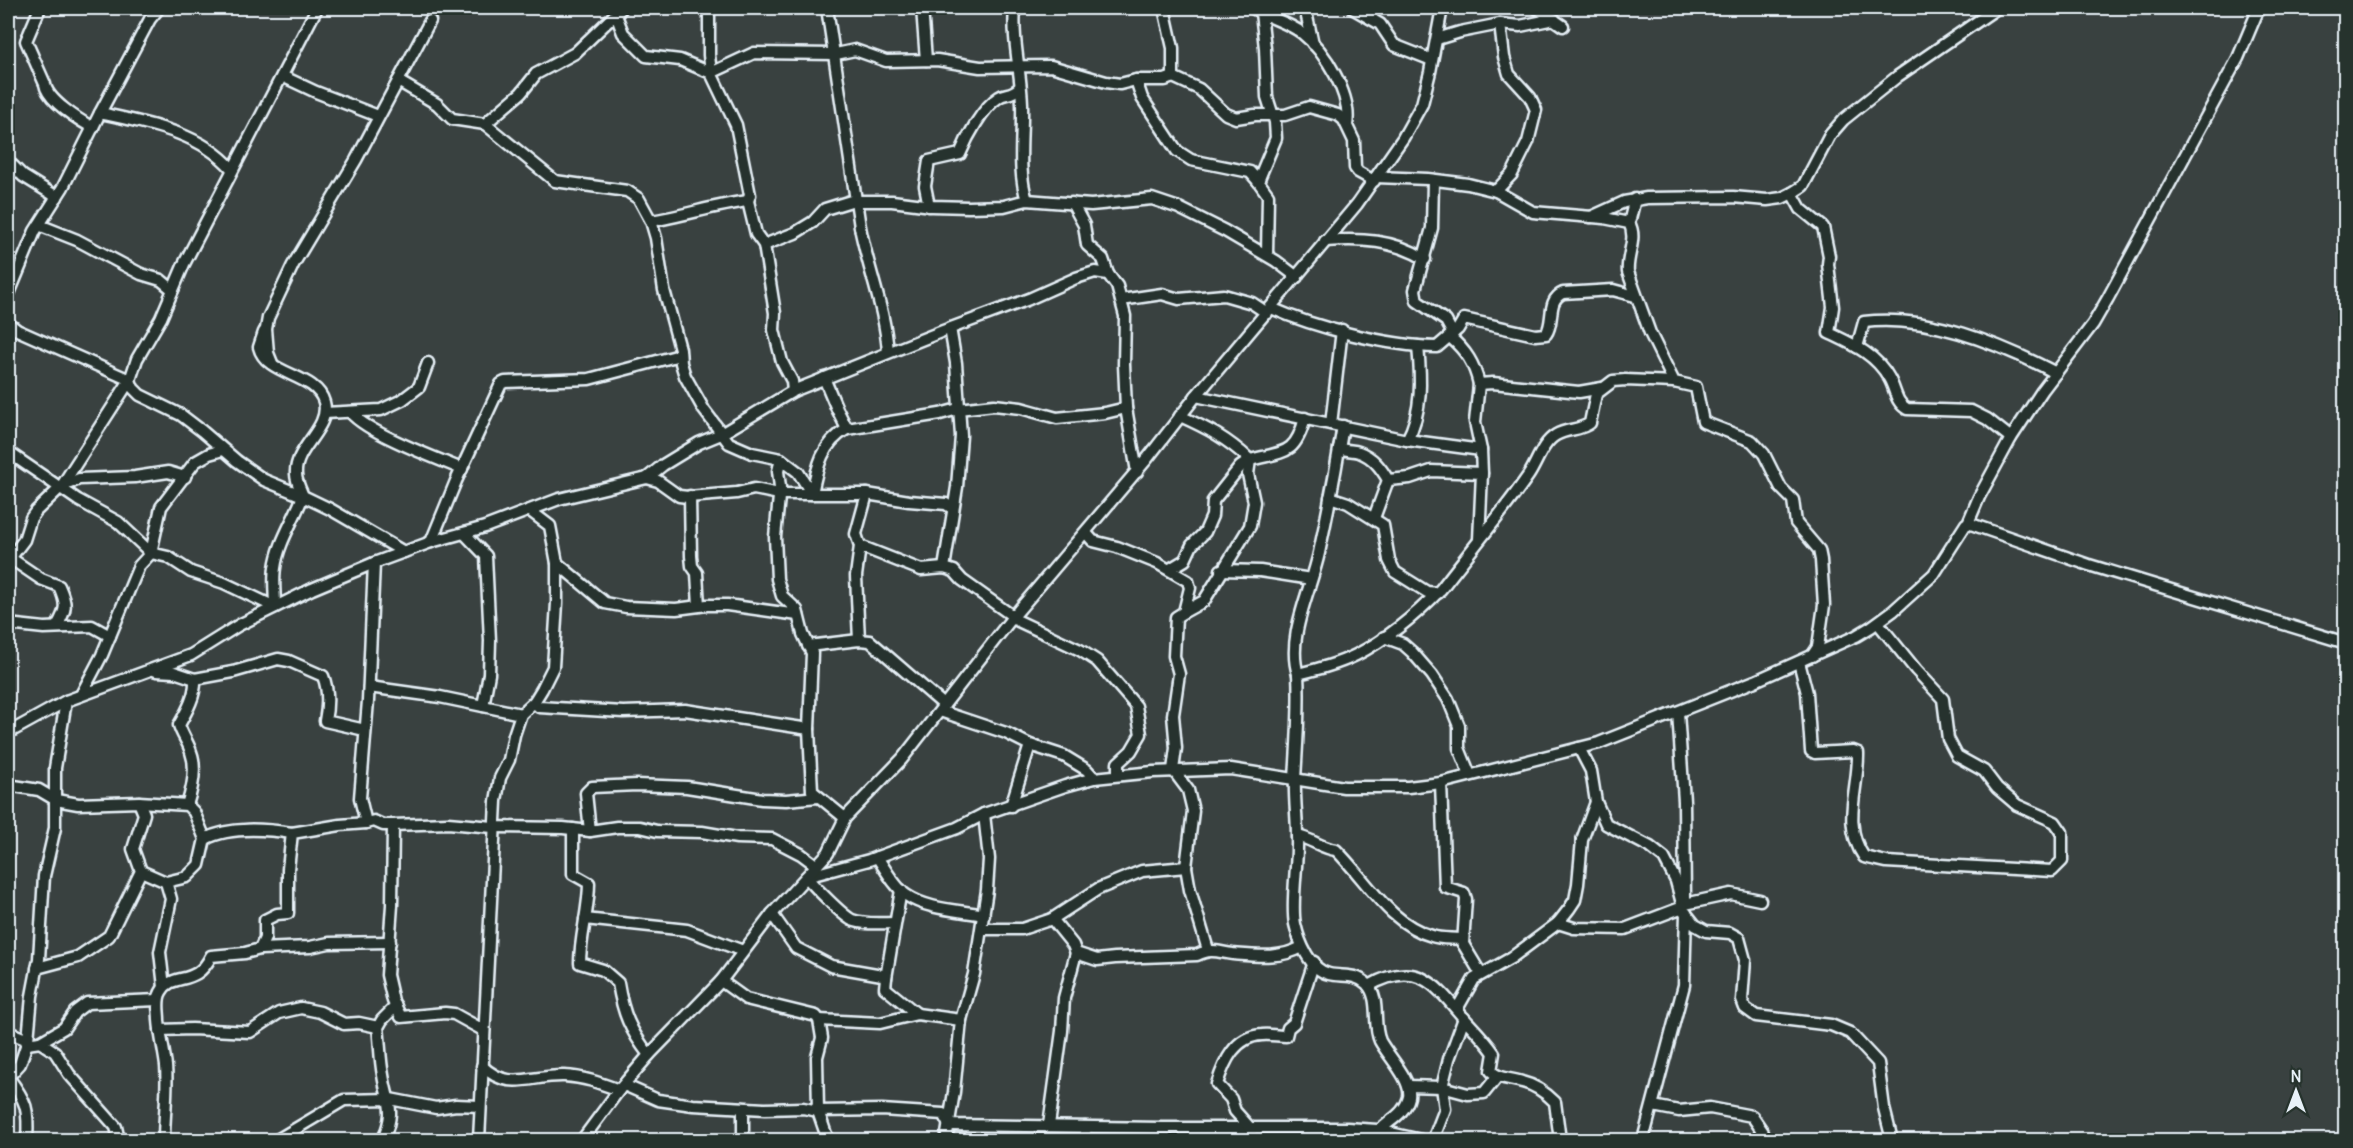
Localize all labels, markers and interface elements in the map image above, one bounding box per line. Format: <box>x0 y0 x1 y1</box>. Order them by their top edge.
north arrow <box>2266 1061 2326 1121</box>
text: N <box>2290 1066 2302 1086</box>

